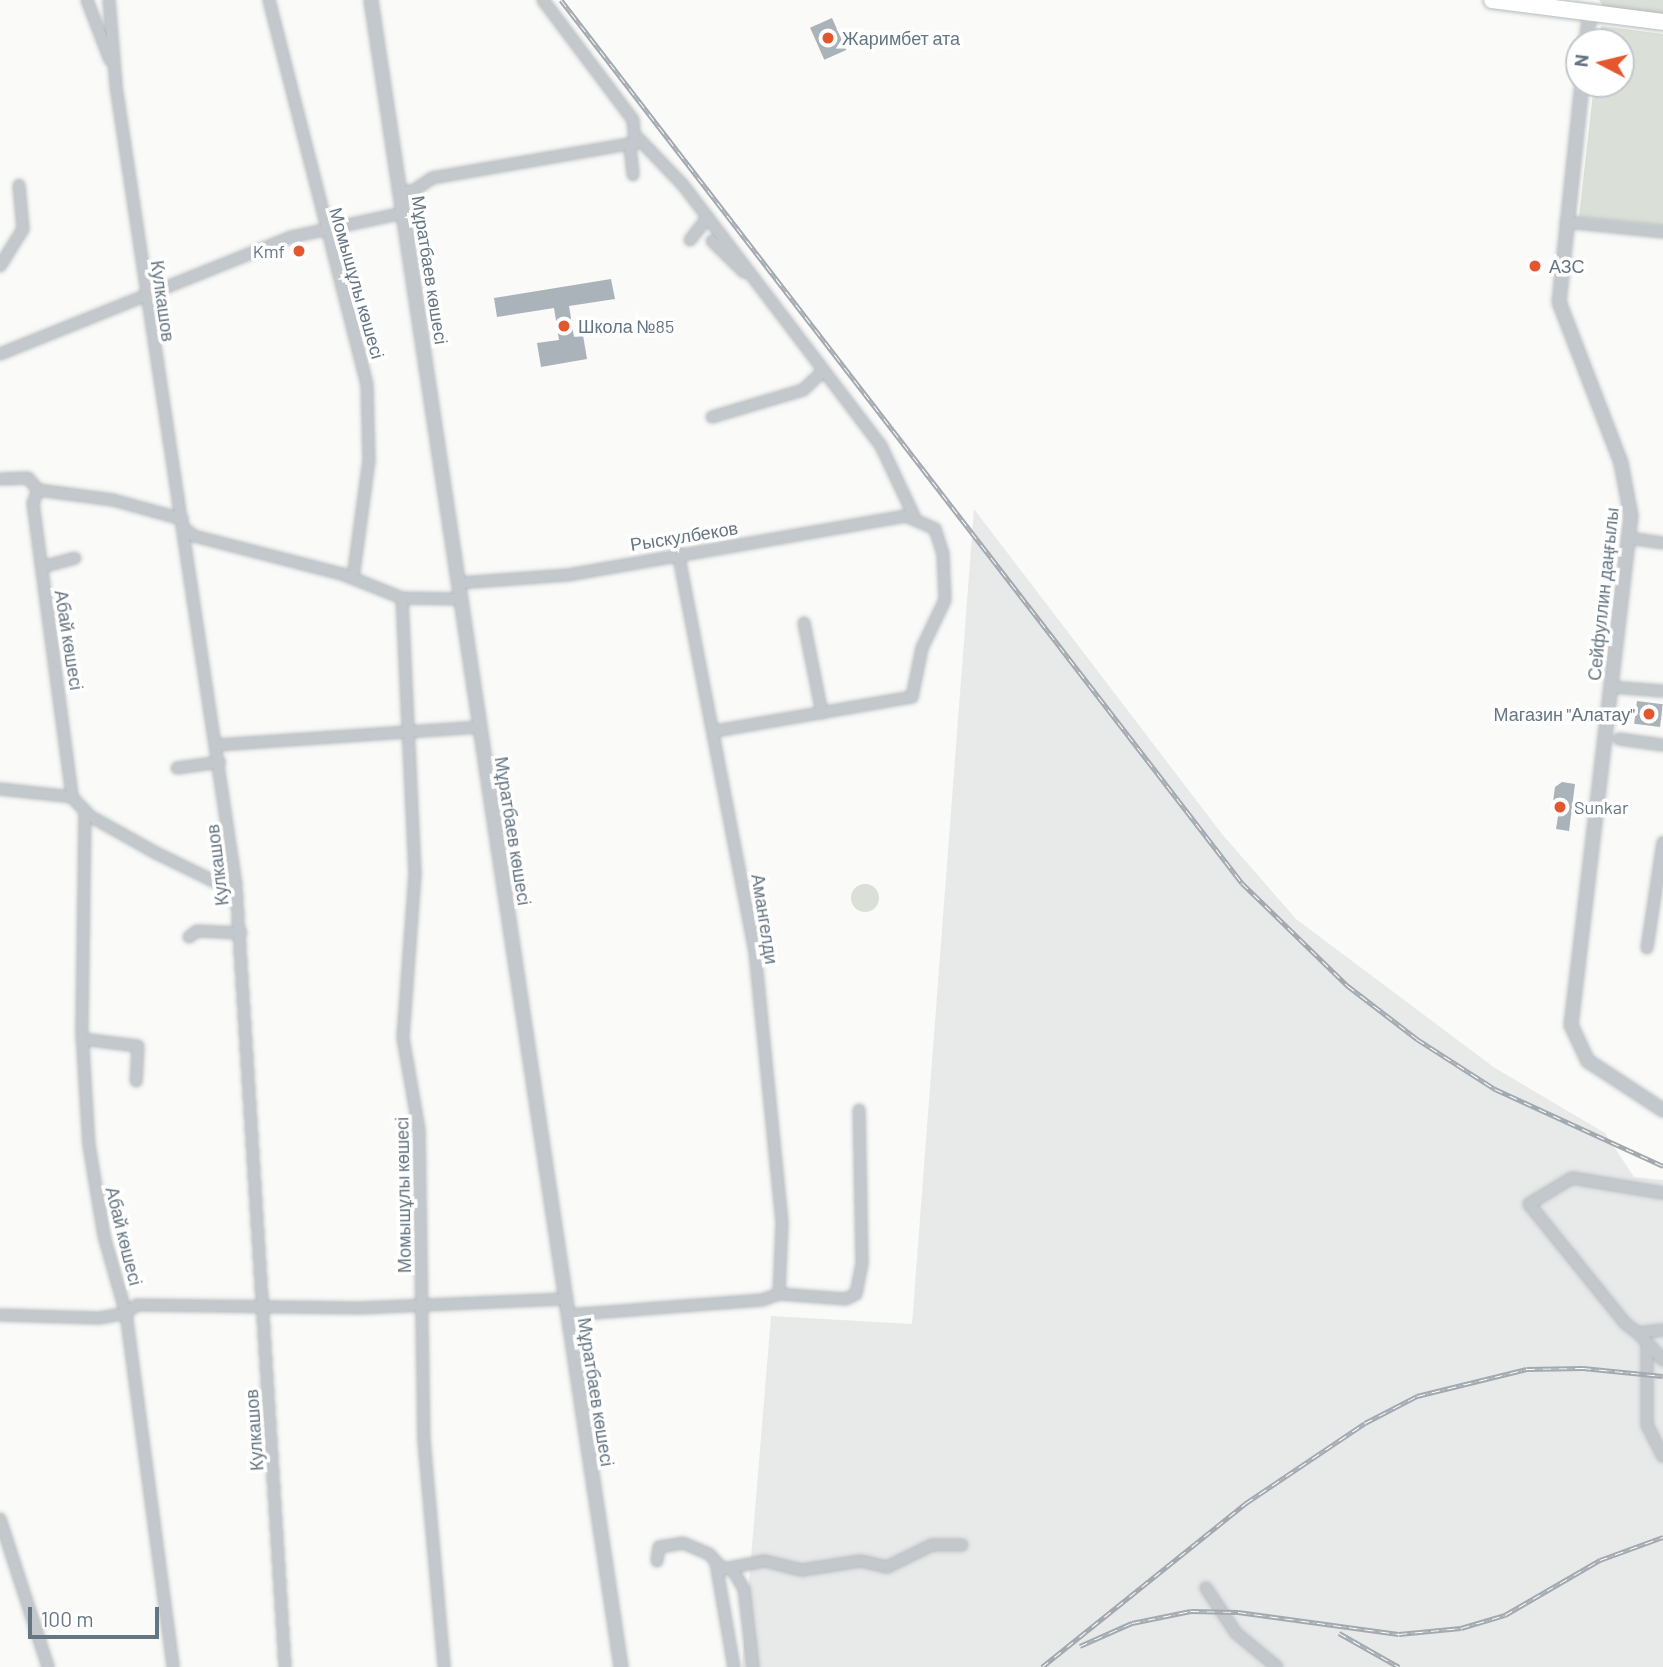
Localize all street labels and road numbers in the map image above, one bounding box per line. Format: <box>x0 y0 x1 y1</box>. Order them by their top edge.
street label: Мұратбаев көшесі <box>408 194 452 346</box>
street label: Момышұлы көшесі <box>325 205 389 361</box>
street label: Кулкашов <box>147 259 179 343</box>
street label: Сейфуллин даңғылы <box>1583 506 1623 682</box>
street label: Рыскулбеков <box>629 517 739 555</box>
street label: Абай көшесі <box>50 588 88 692</box>
street label: Мұратбаев көшесі <box>491 755 535 907</box>
street label: Кулкашов <box>201 823 233 907</box>
street label: Амангелди <box>747 872 783 966</box>
street label: Момышұлы көшесі <box>391 1117 415 1273</box>
street label: Абай көшесі <box>101 1184 147 1288</box>
street label: Мұратбаев көшесі <box>574 1316 618 1468</box>
street label: Кулкашов <box>240 1388 268 1472</box>

